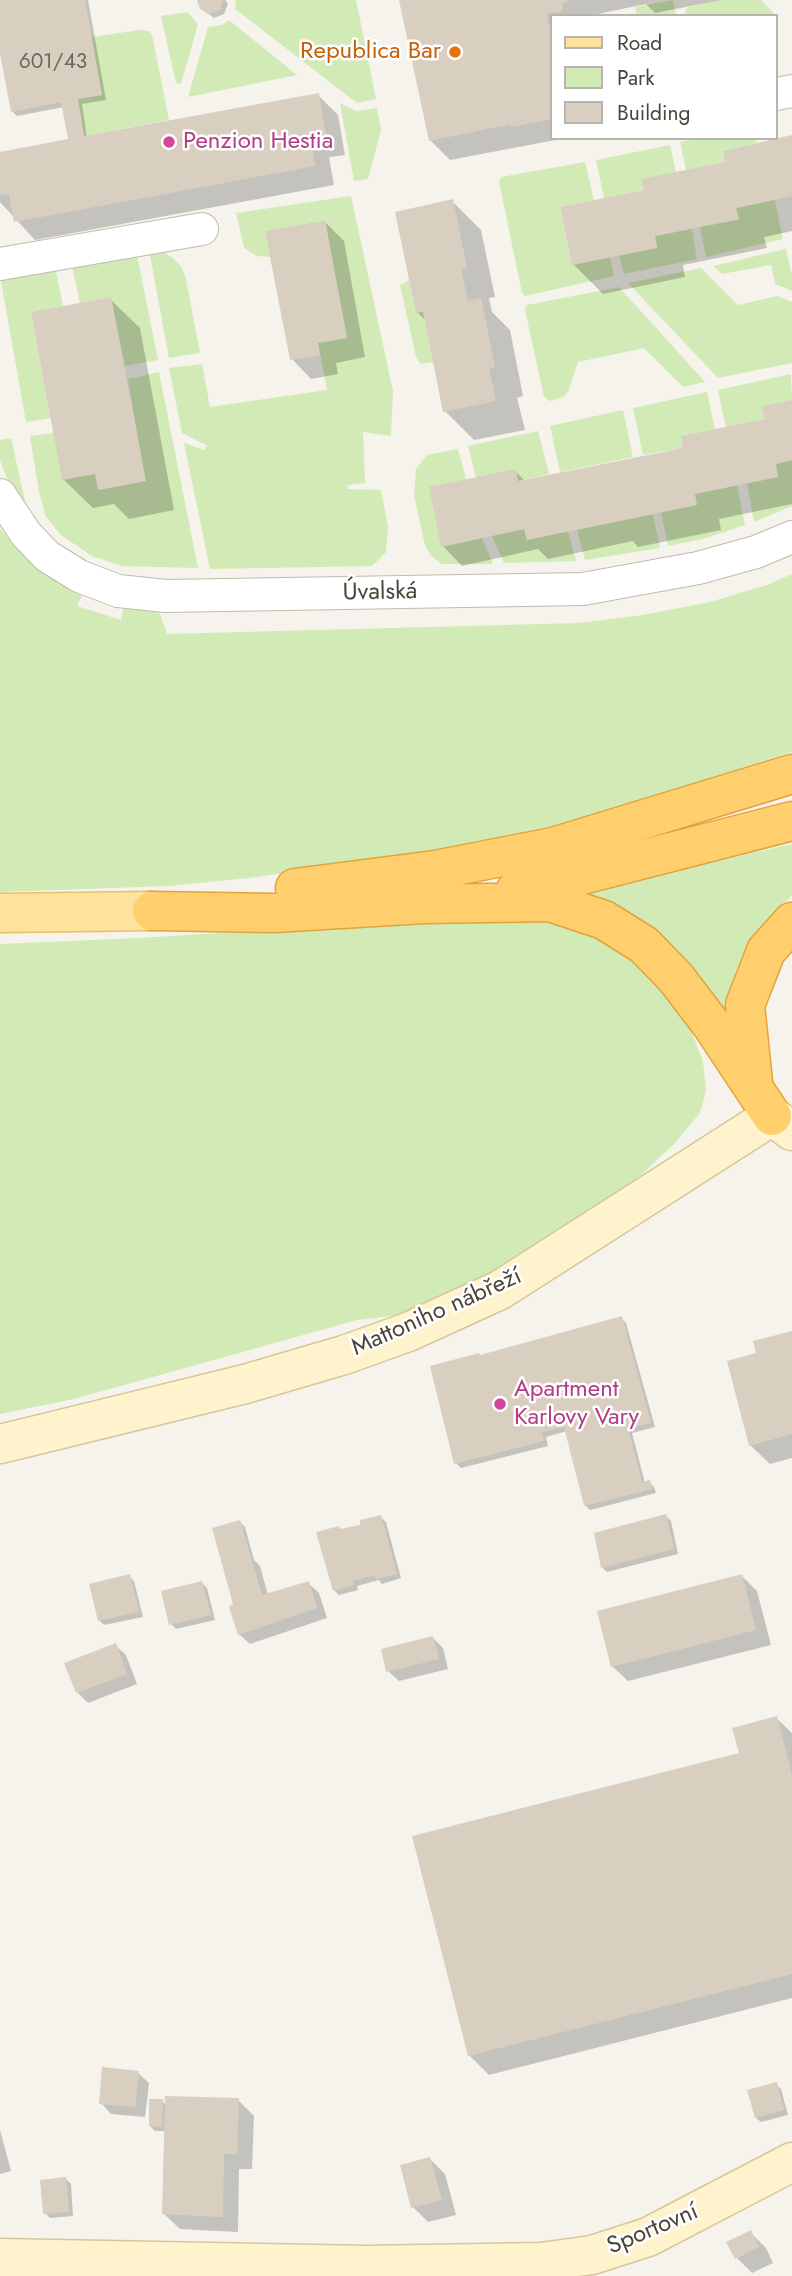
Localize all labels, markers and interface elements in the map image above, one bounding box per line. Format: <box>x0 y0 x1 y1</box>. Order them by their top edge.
legend <box>550 14 778 140</box>
text: Road <box>617 28 662 58</box>
place label: Republica Bar <box>300 38 441 66</box>
marker: Republica Bar <box>447 44 463 60</box>
house number: 601/43 <box>19 50 87 76</box>
text: Park <box>617 63 654 93</box>
text: Building <box>617 98 690 128</box>
place label: Penzion Hestia <box>183 128 333 156</box>
marker: Penzion Hestia <box>161 134 177 150</box>
street label: Úvalská <box>342 578 418 608</box>
street label: Mattoniho nábřeží <box>348 1263 526 1363</box>
place label: Apartment Karlovy Vary <box>514 1376 639 1432</box>
marker: Apartment Karlovy Vary <box>492 1396 508 1412</box>
street label: Sportovní <box>603 2198 703 2262</box>

